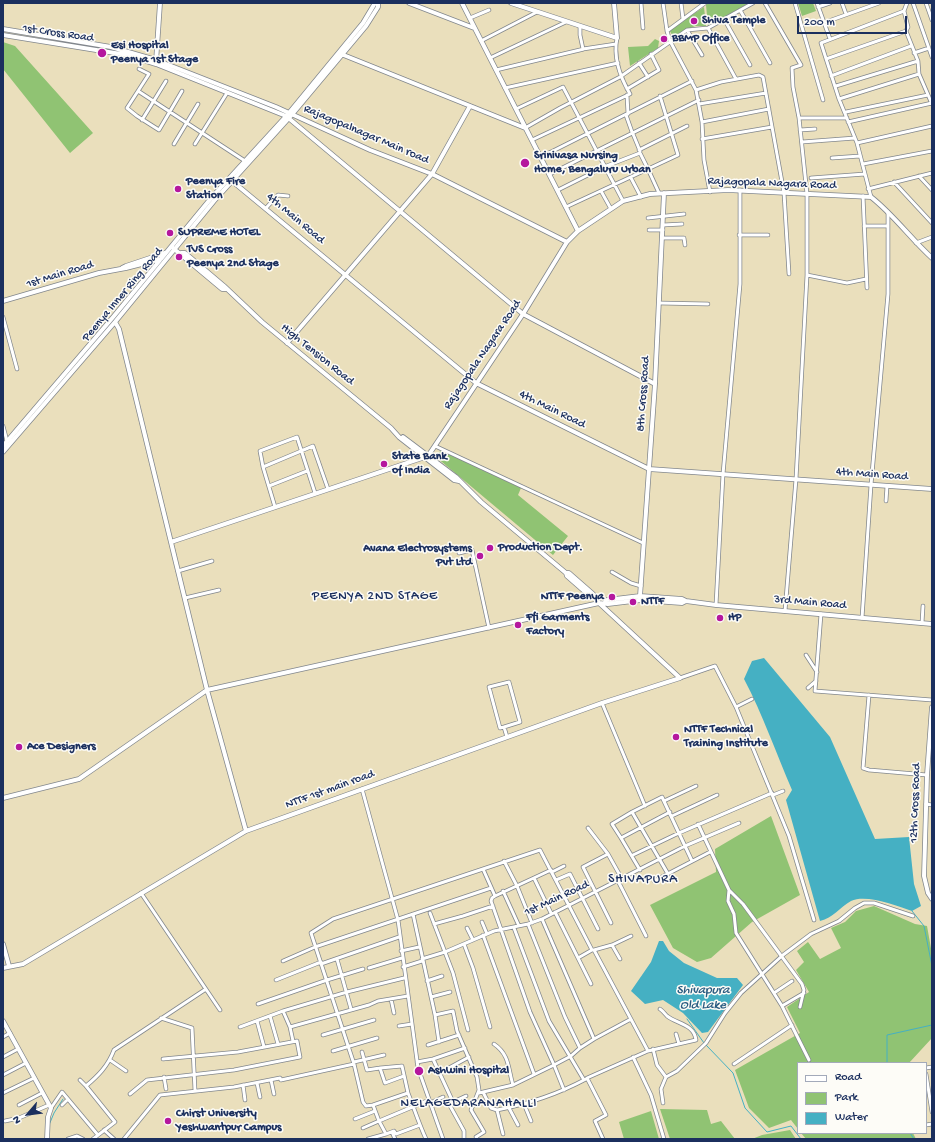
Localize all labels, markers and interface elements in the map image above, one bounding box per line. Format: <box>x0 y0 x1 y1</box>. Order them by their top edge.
scale bar <box>799 8 909 34</box>
place label: Shiva Temple <box>702 14 765 28</box>
marker: Shiva Temple <box>689 16 699 26</box>
text: 200 m <box>804 16 835 30</box>
street label: 1st Cross Road <box>21 22 95 46</box>
place label: BBMP Office <box>672 32 730 46</box>
marker: BBMP Office <box>659 34 669 44</box>
place label: Esi Hospital Peenya 1st Stage <box>111 39 198 67</box>
marker: Esi Hospital Peenya 1st Stage <box>96 47 108 59</box>
street label: Rajagopalnagar Main road <box>301 102 431 168</box>
place label: Srinivasa Nursing Home, Bengaluru Urban <box>534 149 651 177</box>
marker: Srinivasa Nursing Home, Bengaluru Urban <box>519 157 531 169</box>
place label: Peenya Fire Station <box>186 175 245 203</box>
street label: Rajagopala Nagara Road <box>707 175 837 193</box>
marker: Peenya Fire Station <box>173 184 183 194</box>
street label: 4th Main Road <box>263 190 327 248</box>
place label: SUPREME HOTEL <box>178 226 260 240</box>
marker: SUPREME HOTEL <box>165 228 175 238</box>
place label: TVS Cross Peenya 2nd Stage <box>187 243 279 271</box>
street label: Peenya Inner Ring Road <box>80 245 166 345</box>
marker: TVS Cross Peenya 2nd Stage <box>174 252 184 262</box>
street label: 1st Main Road <box>25 258 95 292</box>
street label: Rajagopala Nagara Road <box>441 298 525 412</box>
street label: High Tension Road <box>277 321 357 389</box>
street label: 8th Cross Road <box>634 356 654 432</box>
street label: 4th Main Road <box>516 388 588 432</box>
place label: State Bank of India <box>392 450 447 478</box>
marker: State Bank of India <box>379 459 389 469</box>
street label: 4th Main Road <box>835 465 909 485</box>
place label: Production Dept. <box>498 541 583 555</box>
place label: Avana Electrosystems Pvt Ltd <box>363 542 472 570</box>
marker: Production Dept. <box>485 543 495 553</box>
marker: Avana Electrosystems Pvt Ltd <box>475 551 485 561</box>
district label: PEENYA 2ND STAGE <box>312 589 438 605</box>
place label: NTTF Peenya <box>541 590 604 604</box>
marker: NTTF Peenya <box>607 592 617 602</box>
street label: 3rd Main Road <box>773 593 847 613</box>
place label: NTTF <box>641 595 664 609</box>
marker: NTTF <box>628 597 638 607</box>
place label: Ffi Garments Factory <box>526 611 589 639</box>
place label: HP <box>728 611 741 625</box>
marker: HP <box>715 613 725 623</box>
marker: Ffi Garments Factory <box>513 620 523 630</box>
place label: NTTF Technical Training Institute <box>684 723 768 751</box>
marker: NTTF Technical Training Institute <box>671 732 681 742</box>
place label: Ace Designers <box>27 740 96 754</box>
marker: Ace Designers <box>14 742 24 752</box>
street label: 12th Cross Road <box>907 763 925 843</box>
street label: NTTF 1st main road <box>284 767 376 813</box>
district label: SHIVAPURA <box>608 872 678 888</box>
street label: 1st Main Road <box>523 878 591 920</box>
water label: Shivapura Old Lake <box>676 983 730 1014</box>
legend <box>797 1062 927 1134</box>
place label: Ashwini Hospital <box>428 1064 509 1078</box>
marker: Ashwini Hospital <box>413 1065 425 1077</box>
text: Road <box>835 1071 861 1085</box>
text: Park <box>835 1091 858 1105</box>
north arrow <box>8 1094 48 1134</box>
district label: NELAGEDARANAHALLI <box>401 1096 537 1112</box>
place label: Chirst University Yeshwantpur Campus <box>176 1107 281 1135</box>
text: Water <box>835 1111 867 1125</box>
text: N <box>10 1114 24 1126</box>
marker: Chirst University Yeshwantpur Campus <box>163 1116 173 1126</box>

